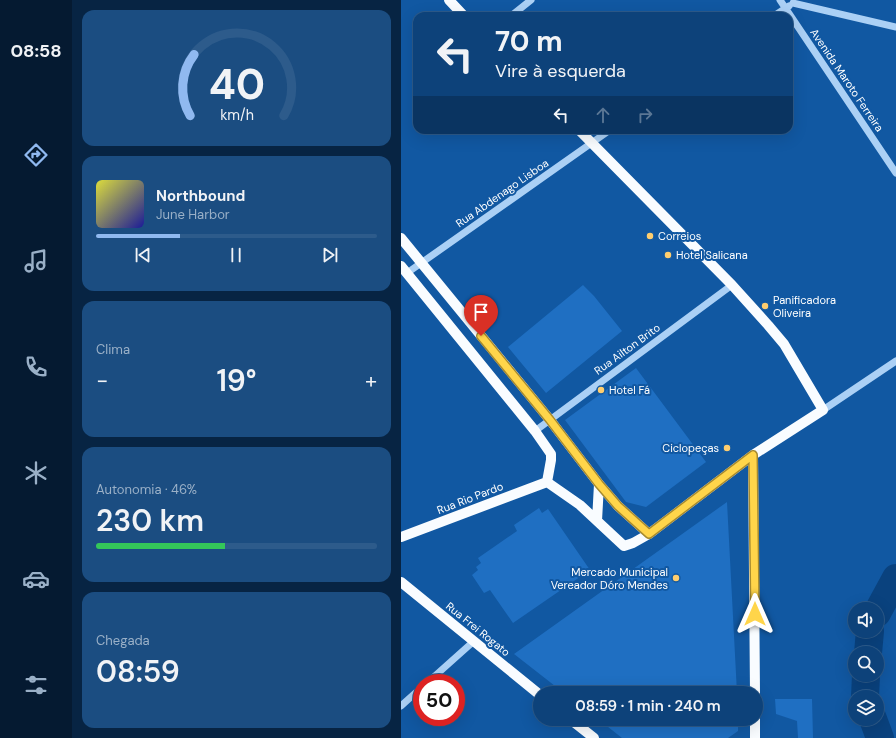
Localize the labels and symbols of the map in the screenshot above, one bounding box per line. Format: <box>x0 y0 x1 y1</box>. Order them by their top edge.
street label: Avenida Maroto Ferreira <box>807 26 887 134</box>
street label: Rua Abdenago Lisboa <box>453 156 551 230</box>
place label: Correios <box>658 229 701 243</box>
marker: Correios <box>645 231 655 241</box>
place label: Hotel Salicana <box>676 248 748 262</box>
marker: Hotel Salicana <box>663 250 673 260</box>
place label: Panificadora Oliveira <box>773 293 836 320</box>
pin <box>464 295 498 336</box>
marker: Panificadora Oliveira <box>760 301 770 311</box>
street label: Rua Ailton Brito <box>591 320 663 378</box>
place label: Hotel Fá <box>609 383 650 397</box>
marker: Hotel Fá <box>596 385 606 395</box>
place label: Ciclopeças <box>662 441 719 455</box>
marker: Ciclopeças <box>722 443 732 453</box>
street label: Rua Rio Pardo <box>435 479 505 517</box>
place label: Mercado Municipal Vereador Dóro Mendes <box>551 565 668 592</box>
marker: Mercado Municipal Vereador Dóro Mendes <box>671 573 681 583</box>
position arrow <box>734 593 776 635</box>
street label: Rua Frei Rogato <box>443 599 513 659</box>
speed limit sign: 50 <box>413 674 465 726</box>

